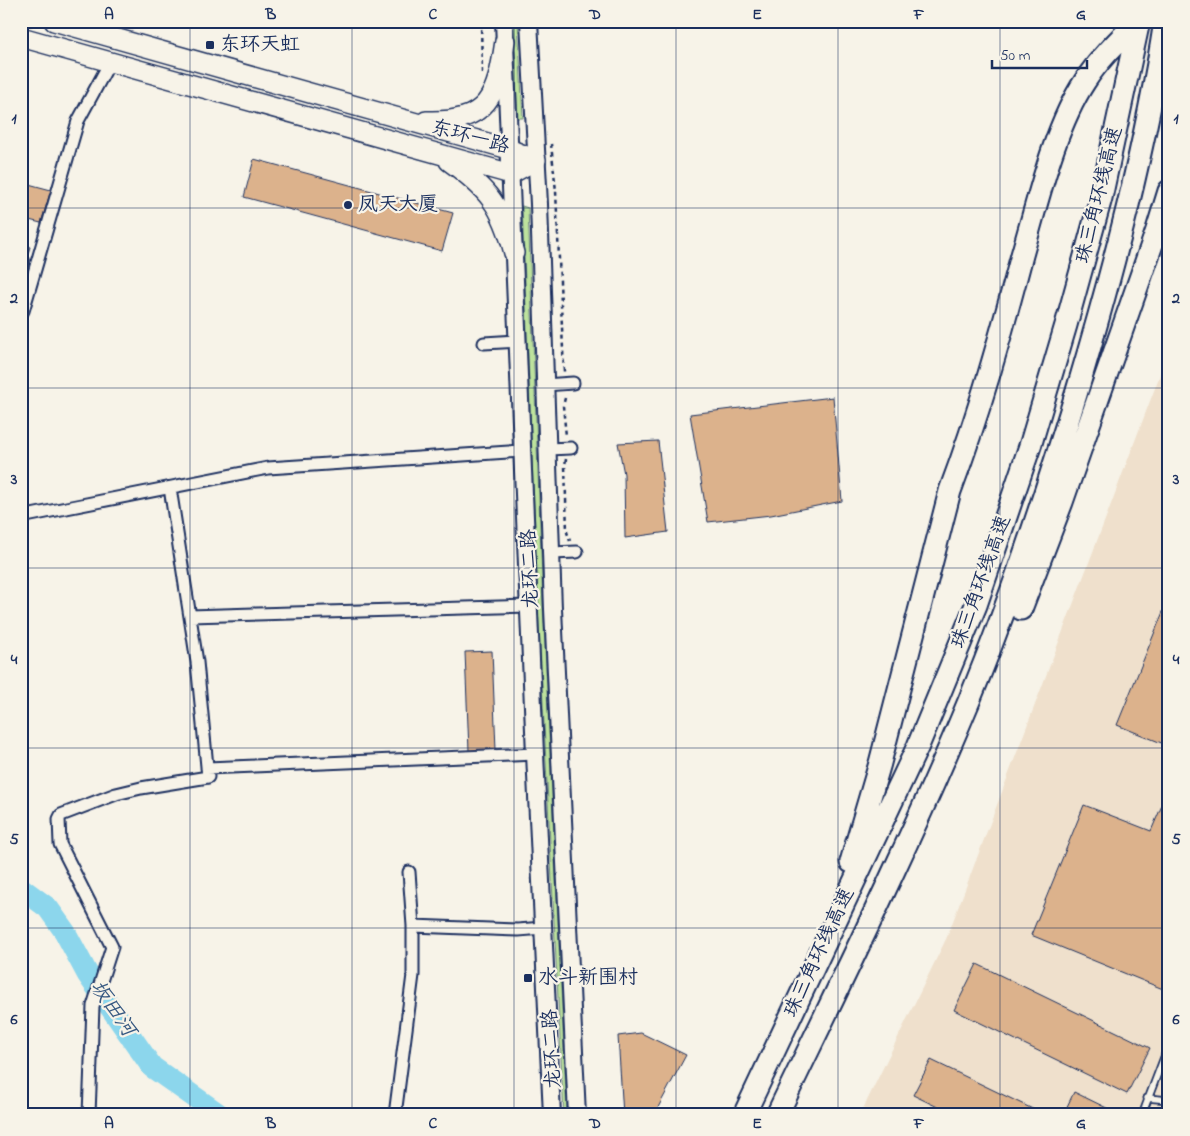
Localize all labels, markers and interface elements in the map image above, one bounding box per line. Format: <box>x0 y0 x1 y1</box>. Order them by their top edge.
text: A <box>104 3 114 27</box>
text: B <box>265 3 277 27</box>
text: C <box>429 3 438 27</box>
text: D <box>588 3 601 27</box>
text: E <box>752 3 762 27</box>
text: F <box>913 3 925 27</box>
text: G <box>1076 3 1086 27</box>
place label: 东环天虹 <box>220 31 300 60</box>
scale bar <box>992 38 1088 70</box>
marker: 东环天虹 <box>204 39 216 51</box>
text: 50 m <box>1000 45 1031 67</box>
text: 1 <box>11 107 17 131</box>
text: 1 <box>1173 107 1179 131</box>
street label: 东环一路 <box>428 114 513 163</box>
street label: 珠三角环线高速 <box>1069 124 1131 266</box>
place label: 凤天大厦 <box>358 191 438 220</box>
marker: 凤天大厦 <box>342 199 354 211</box>
text: 2 <box>9 287 18 311</box>
text: 2 <box>1171 287 1180 311</box>
text: 3 <box>10 468 18 492</box>
text: 3 <box>1172 468 1180 492</box>
street label: 珠三角环线高速 <box>944 511 1020 653</box>
street label: 龙环二路 <box>515 528 547 609</box>
text: 4 <box>10 648 18 672</box>
text: 4 <box>1172 648 1180 672</box>
text: 5 <box>9 828 19 852</box>
text: 5 <box>1171 828 1181 852</box>
street label: 珠三角环线高速 <box>777 883 863 1023</box>
place label: 水斗新围村 <box>538 964 638 993</box>
marker: 水斗新围村 <box>522 972 534 984</box>
water label: 坂田河 <box>82 975 144 1046</box>
street label: 龙环二路 <box>536 1007 570 1090</box>
text: 6 <box>9 1008 18 1032</box>
text: 6 <box>1171 1008 1180 1032</box>
text: A <box>104 1112 114 1136</box>
text: B <box>265 1112 277 1136</box>
text: C <box>429 1112 438 1136</box>
text: D <box>588 1112 601 1136</box>
text: E <box>752 1112 762 1136</box>
text: F <box>913 1112 925 1136</box>
text: G <box>1076 1112 1086 1136</box>

